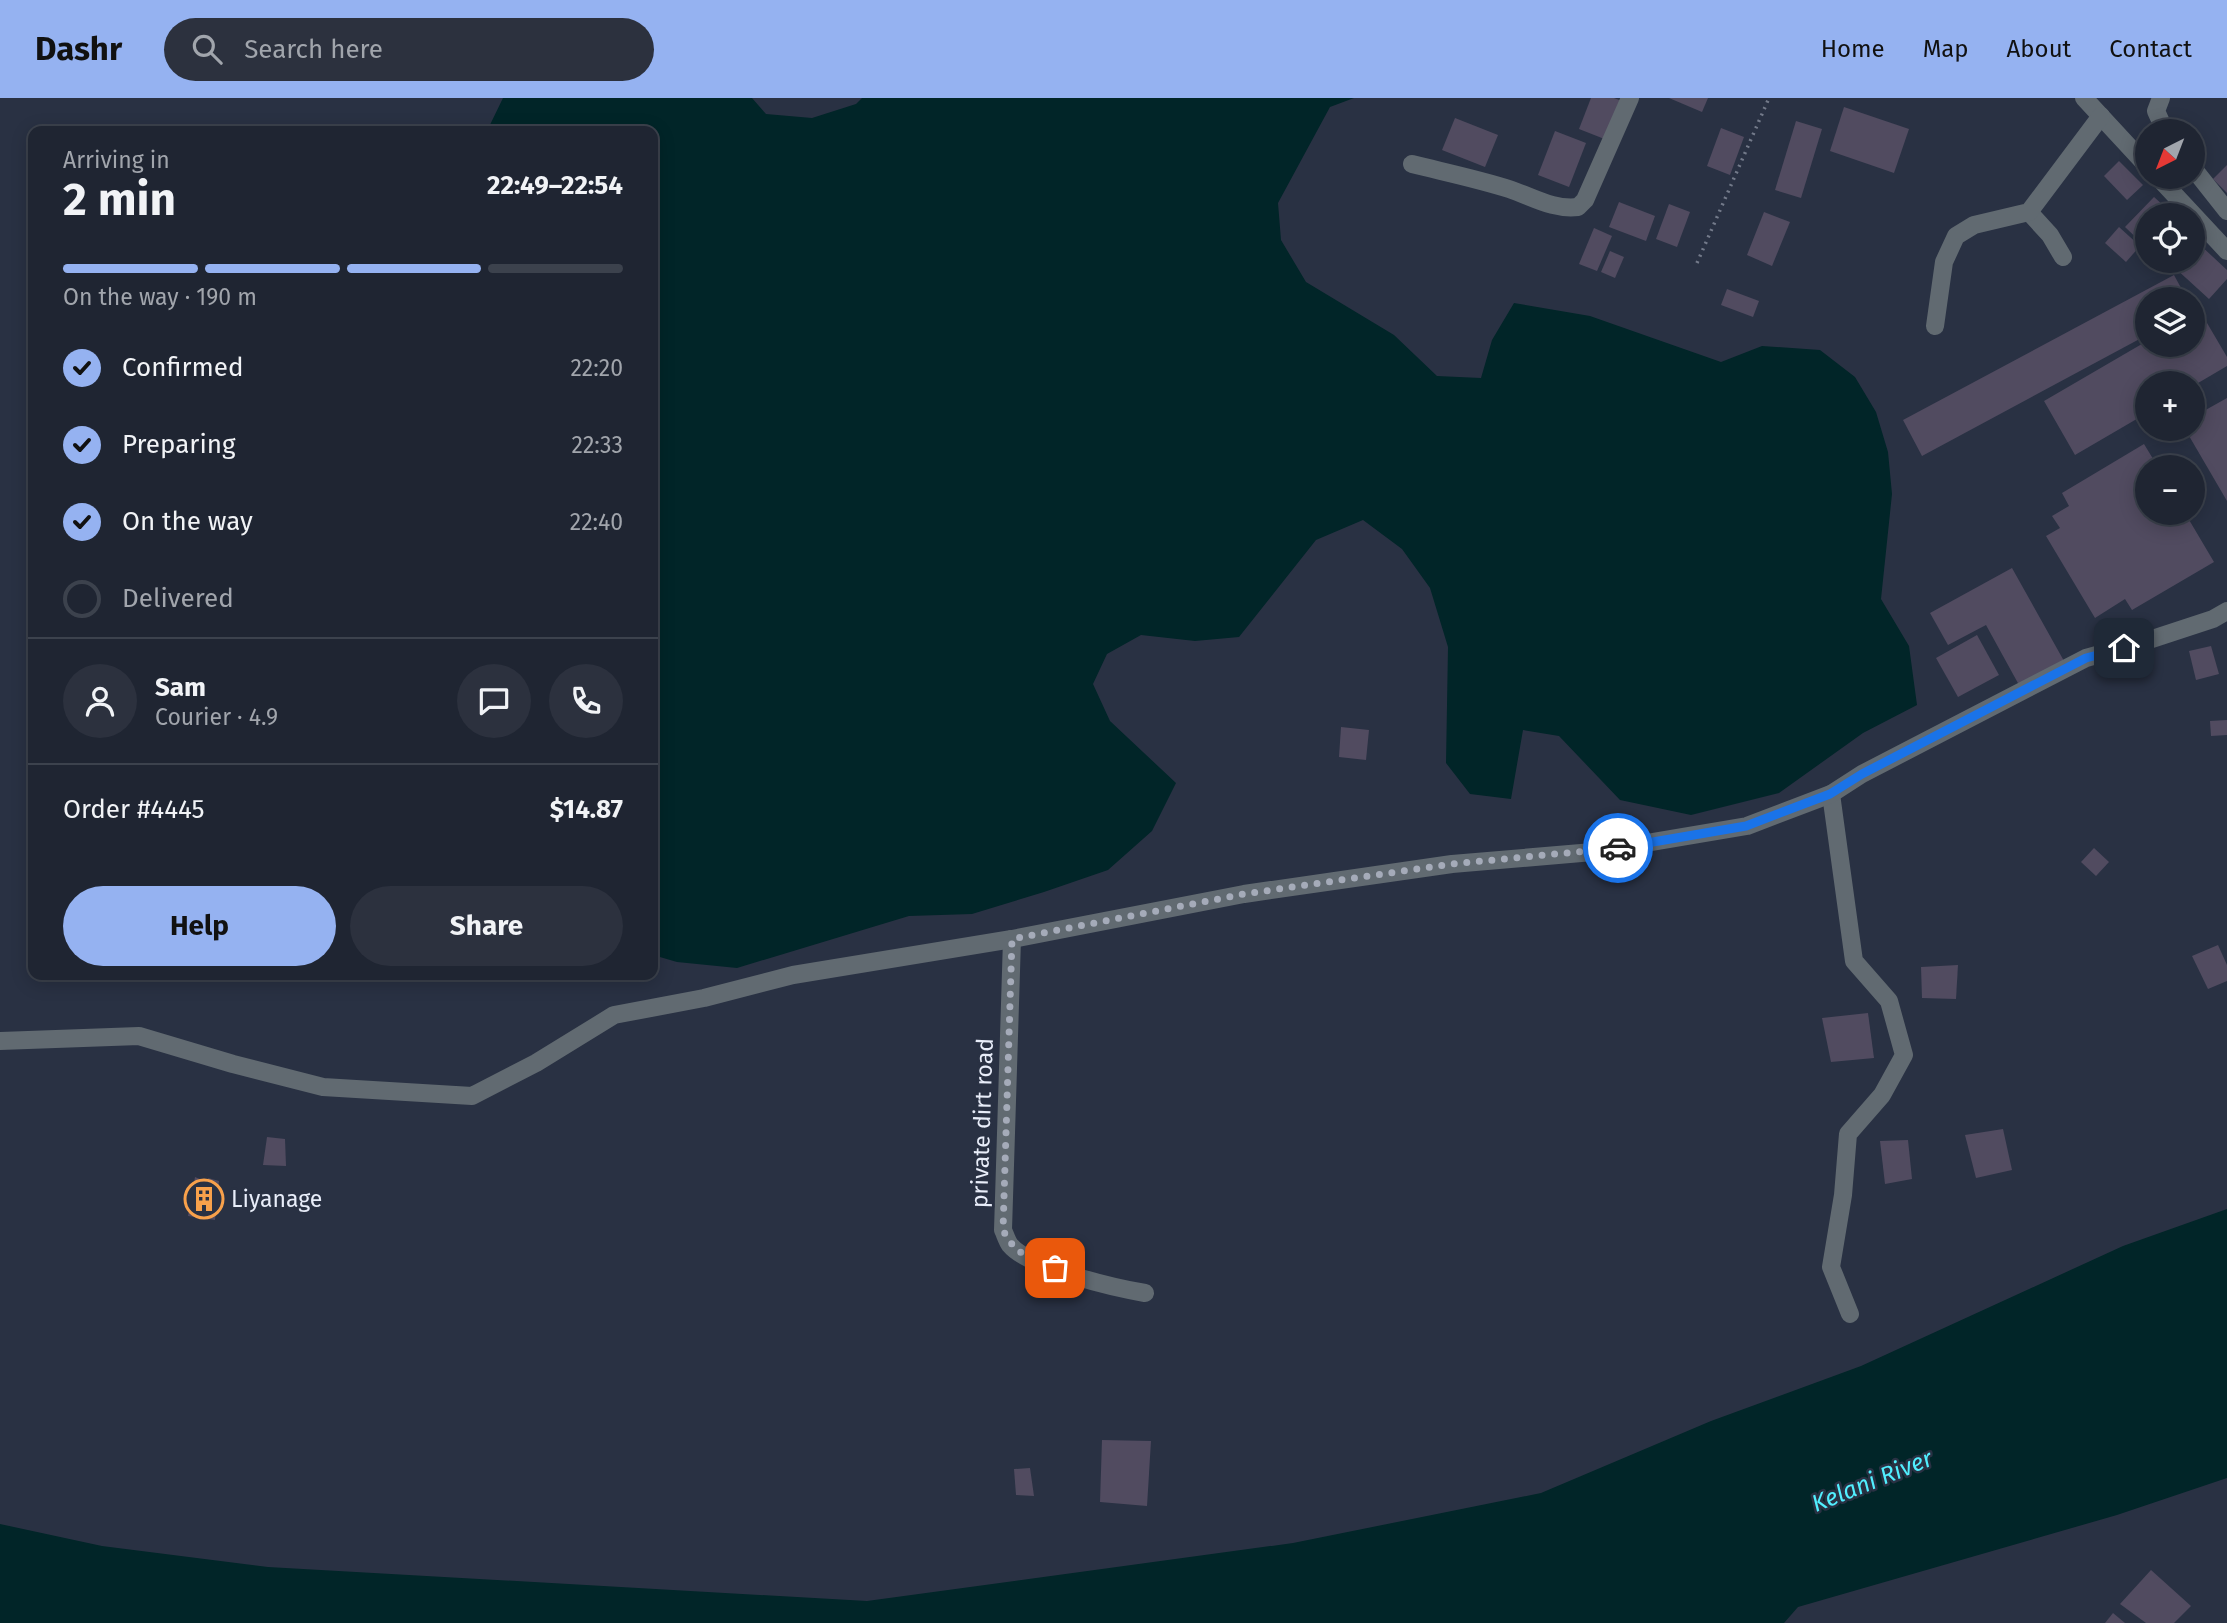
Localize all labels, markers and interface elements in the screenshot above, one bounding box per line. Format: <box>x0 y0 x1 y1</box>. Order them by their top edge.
search box <box>164 18 654 81</box>
text: Dashr <box>35 29 122 69</box>
icon: search <box>188 30 226 68</box>
text: Search here <box>244 34 383 65</box>
text: Home <box>1821 35 1885 63</box>
text: Map <box>1923 35 1969 63</box>
text: About <box>2007 35 2071 63</box>
text: Contact <box>2109 35 2192 63</box>
north arrow <box>2135 119 2205 189</box>
map controls <box>2135 119 2205 525</box>
text: Arriving in <box>63 146 170 174</box>
text: 22:49–22:54 <box>487 170 623 201</box>
text: 2 min <box>63 172 176 227</box>
button: locate <box>2135 203 2205 273</box>
text: On the way · 190 m <box>63 283 257 311</box>
button: layers <box>2135 287 2205 357</box>
icon: check <box>63 349 101 387</box>
text: Confirmed <box>122 352 243 383</box>
text: 22:20 <box>570 354 623 382</box>
button: + <box>2135 371 2205 441</box>
icon: check <box>63 426 101 464</box>
text: Preparing <box>122 429 235 460</box>
text: 22:33 <box>572 431 623 459</box>
button: − <box>2135 455 2205 525</box>
icon: check <box>63 503 101 541</box>
text: On the way <box>122 506 253 537</box>
text: 22:40 <box>570 508 623 536</box>
text: Delivered <box>122 583 234 614</box>
pin <box>2094 618 2154 678</box>
icon: home <box>2105 629 2143 667</box>
button: person <box>63 664 137 738</box>
button: chat <box>457 664 531 738</box>
button: phone <box>549 664 623 738</box>
text: Sam <box>155 672 206 703</box>
text: Courier · 4.9 <box>155 703 278 731</box>
text: Order #4445 <box>63 794 205 825</box>
text: $14.87 <box>550 794 623 825</box>
courier <box>1583 813 1653 883</box>
icon: car <box>1599 829 1637 867</box>
button: Help <box>63 886 336 966</box>
button: Share <box>350 886 623 966</box>
street label: private dirt road <box>965 1037 999 1209</box>
building icon: Liyanage <box>183 1178 225 1220</box>
place label: Liyanage <box>231 1185 322 1213</box>
pin <box>1025 1238 1085 1298</box>
icon: bag <box>1036 1249 1074 1287</box>
water label: Kelani River <box>1808 1444 1937 1518</box>

